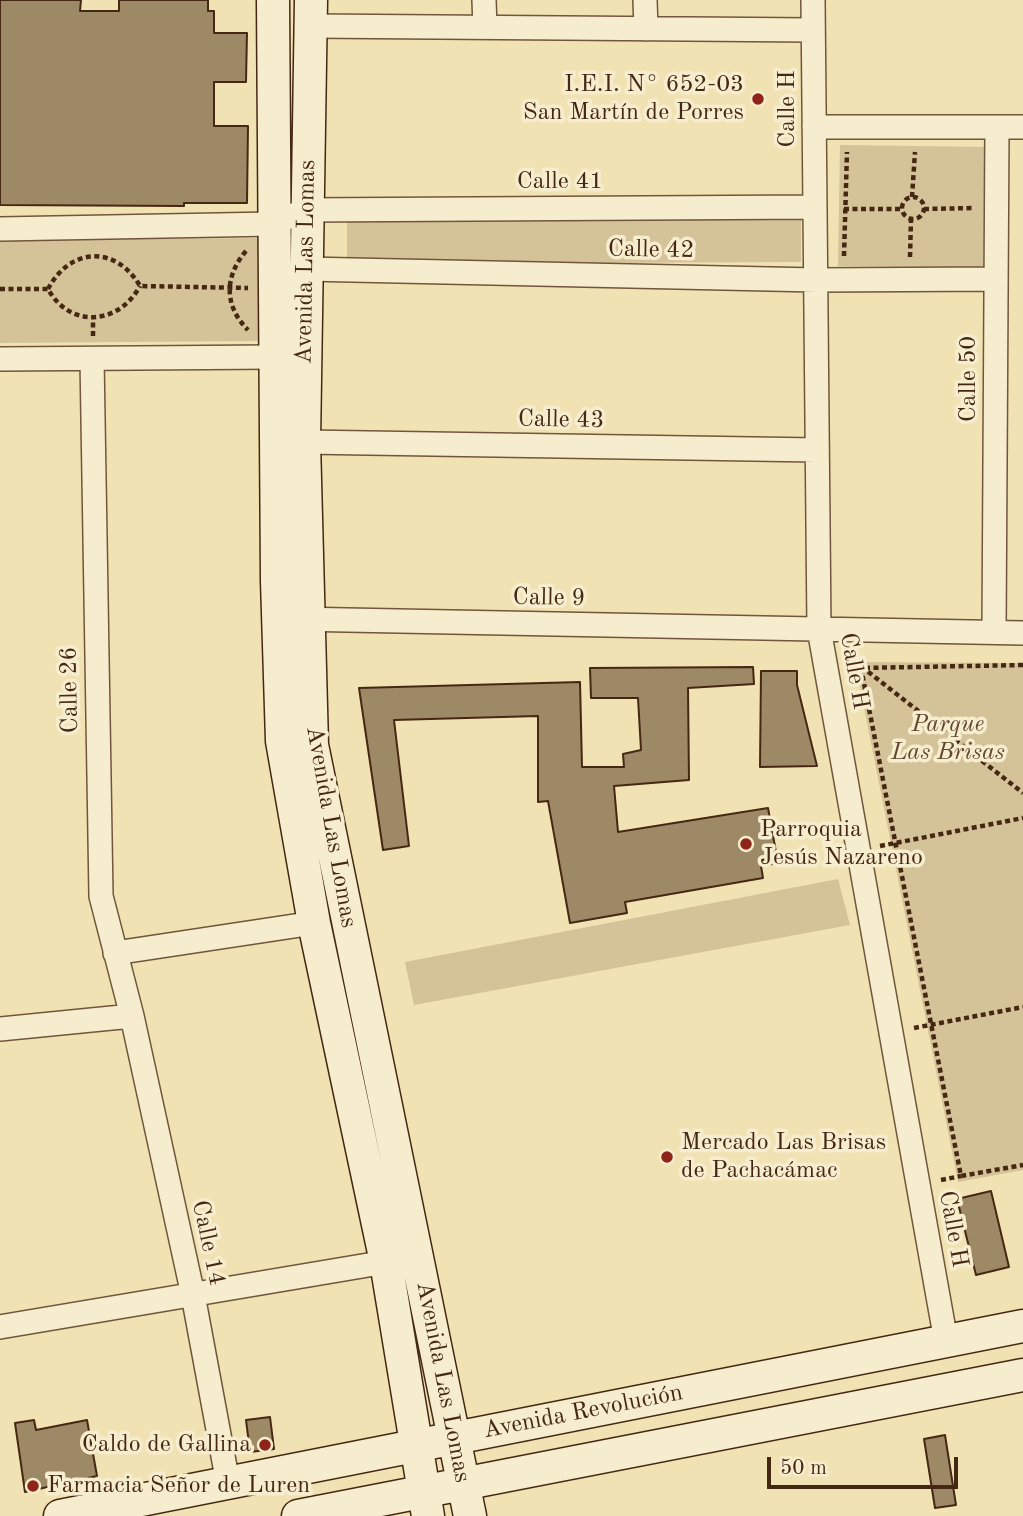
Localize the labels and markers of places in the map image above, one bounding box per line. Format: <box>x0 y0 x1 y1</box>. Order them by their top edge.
place label: I.E.I. N° 652-03 San Martín de Porres <box>523 71 744 127</box>
marker: I.E.I. N° 652-03 San Martín de Porres <box>750 91 766 107</box>
place label: Parroquia Jesús Nazareno <box>760 816 923 872</box>
marker: Parroquia Jesús Nazareno <box>738 836 754 852</box>
place label: Mercado Las Brisas de Pachacámac <box>681 1129 886 1185</box>
marker: Mercado Las Brisas de Pachacámac <box>659 1149 675 1165</box>
place label: Caldo de Gallina <box>82 1431 251 1459</box>
marker: Caldo de Gallina <box>257 1437 273 1453</box>
place label: Farmacia Señor de Luren <box>47 1472 310 1500</box>
marker: Farmacia Señor de Luren <box>25 1478 41 1494</box>

